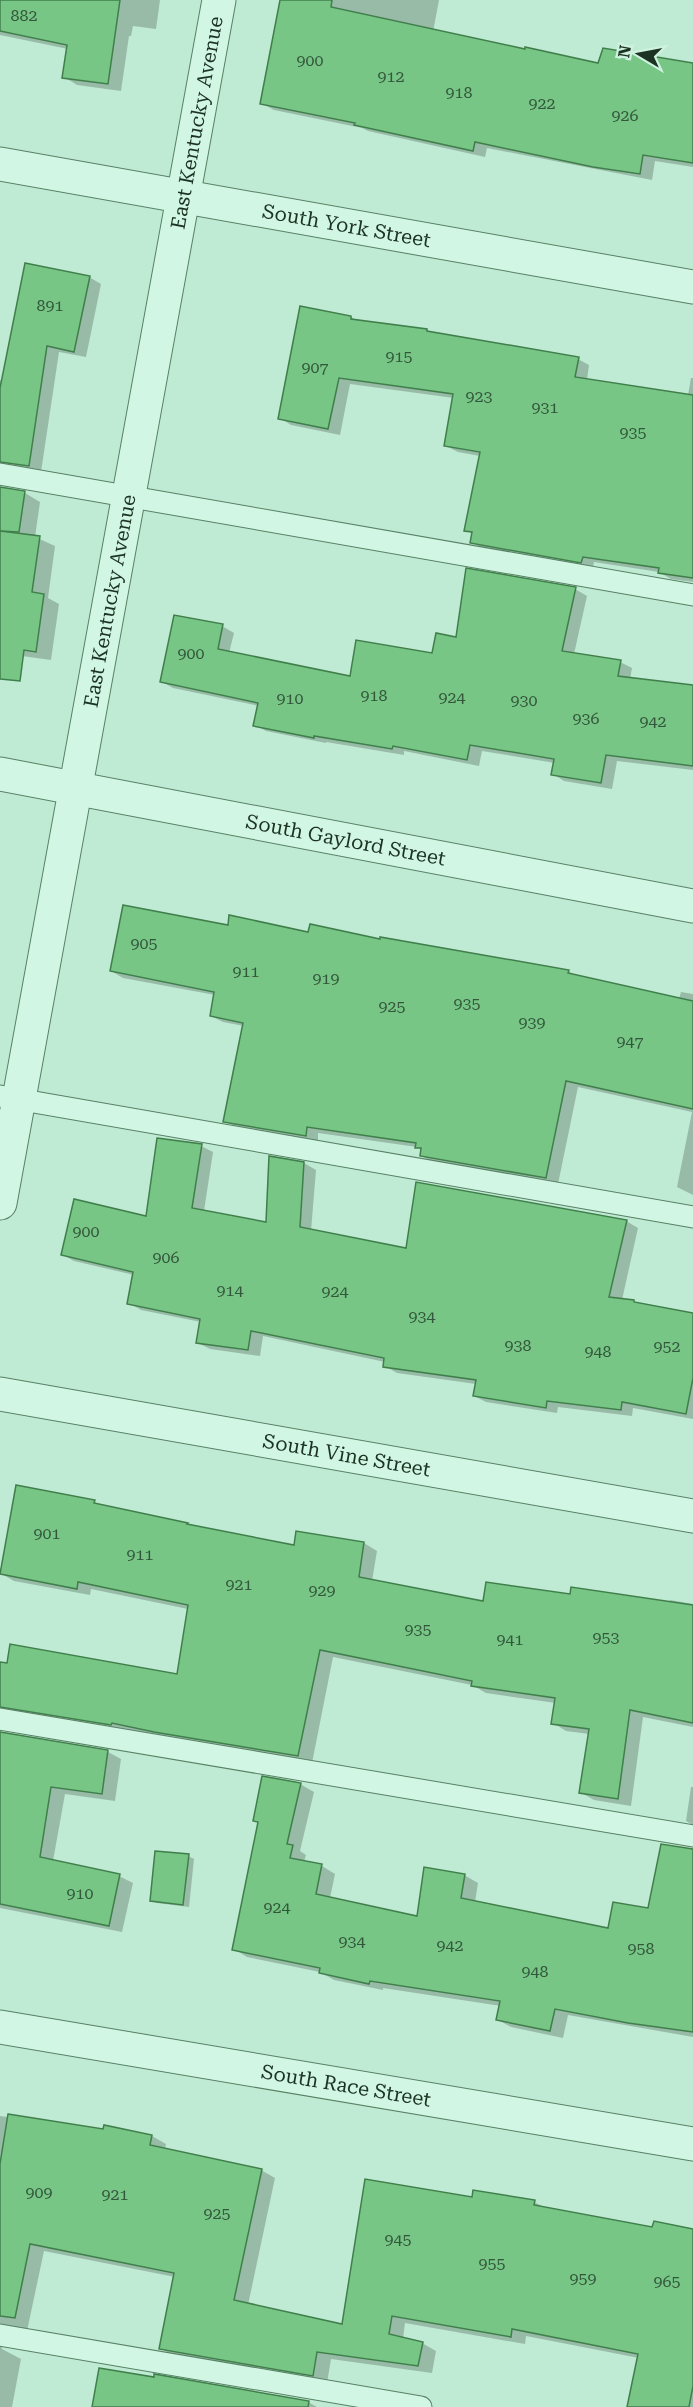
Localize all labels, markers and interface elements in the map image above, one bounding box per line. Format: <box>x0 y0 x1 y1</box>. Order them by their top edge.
house number: 882 <box>11 6 37 25</box>
street label: East Kentucky Avenue <box>165 14 228 231</box>
north arrow <box>609 24 669 84</box>
text: N <box>614 44 635 59</box>
house number: 900 <box>297 51 323 70</box>
house number: 912 <box>378 67 404 86</box>
house number: 918 <box>446 83 472 102</box>
house number: 922 <box>529 94 555 113</box>
house number: 926 <box>612 106 638 125</box>
street label: South York Street <box>260 199 433 252</box>
house number: 891 <box>37 296 63 315</box>
house number: 915 <box>386 347 412 366</box>
house number: 907 <box>302 358 328 377</box>
house number: 923 <box>466 387 492 406</box>
house number: 931 <box>532 398 558 417</box>
house number: 935 <box>620 423 646 442</box>
street label: East Kentucky Avenue <box>78 492 141 709</box>
house number: 900 <box>178 644 204 663</box>
house number: 918 <box>361 686 387 705</box>
house number: 924 <box>439 688 465 707</box>
house number: 910 <box>277 689 303 708</box>
house number: 930 <box>511 691 537 710</box>
house number: 936 <box>573 709 599 728</box>
house number: 942 <box>640 712 666 731</box>
street label: South Gaylord Street <box>244 809 448 871</box>
house number: 905 <box>131 934 157 953</box>
house number: 911 <box>233 962 259 981</box>
house number: 919 <box>313 969 339 988</box>
house number: 935 <box>454 994 480 1013</box>
house number: 925 <box>379 997 405 1016</box>
house number: 939 <box>519 1013 545 1032</box>
house number: 947 <box>617 1032 643 1051</box>
house number: 900 <box>73 1222 99 1241</box>
house number: 906 <box>153 1248 179 1267</box>
house number: 914 <box>217 1281 243 1300</box>
house number: 924 <box>322 1282 348 1301</box>
house number: 934 <box>409 1307 435 1326</box>
house number: 938 <box>505 1336 531 1355</box>
house number: 952 <box>654 1337 680 1356</box>
house number: 948 <box>585 1342 611 1361</box>
street label: South Vine Street <box>261 1428 433 1482</box>
house number: 901 <box>34 1524 60 1543</box>
house number: 911 <box>127 1545 153 1564</box>
house number: 921 <box>226 1575 252 1594</box>
house number: 929 <box>309 1581 335 1600</box>
house number: 935 <box>405 1620 431 1639</box>
house number: 953 <box>593 1628 619 1647</box>
house number: 941 <box>497 1630 523 1649</box>
house number: 910 <box>67 1884 93 1903</box>
house number: 924 <box>264 1898 290 1917</box>
house number: 934 <box>339 1932 365 1951</box>
house number: 942 <box>437 1936 463 1955</box>
house number: 958 <box>628 1939 654 1958</box>
house number: 948 <box>522 1962 548 1981</box>
street label: South Race Street <box>259 2059 433 2112</box>
house number: 909 <box>26 2183 52 2202</box>
house number: 921 <box>102 2185 128 2204</box>
house number: 925 <box>204 2204 230 2223</box>
house number: 945 <box>385 2230 411 2249</box>
house number: 955 <box>479 2254 505 2273</box>
house number: 959 <box>570 2269 596 2288</box>
house number: 965 <box>654 2272 680 2291</box>

